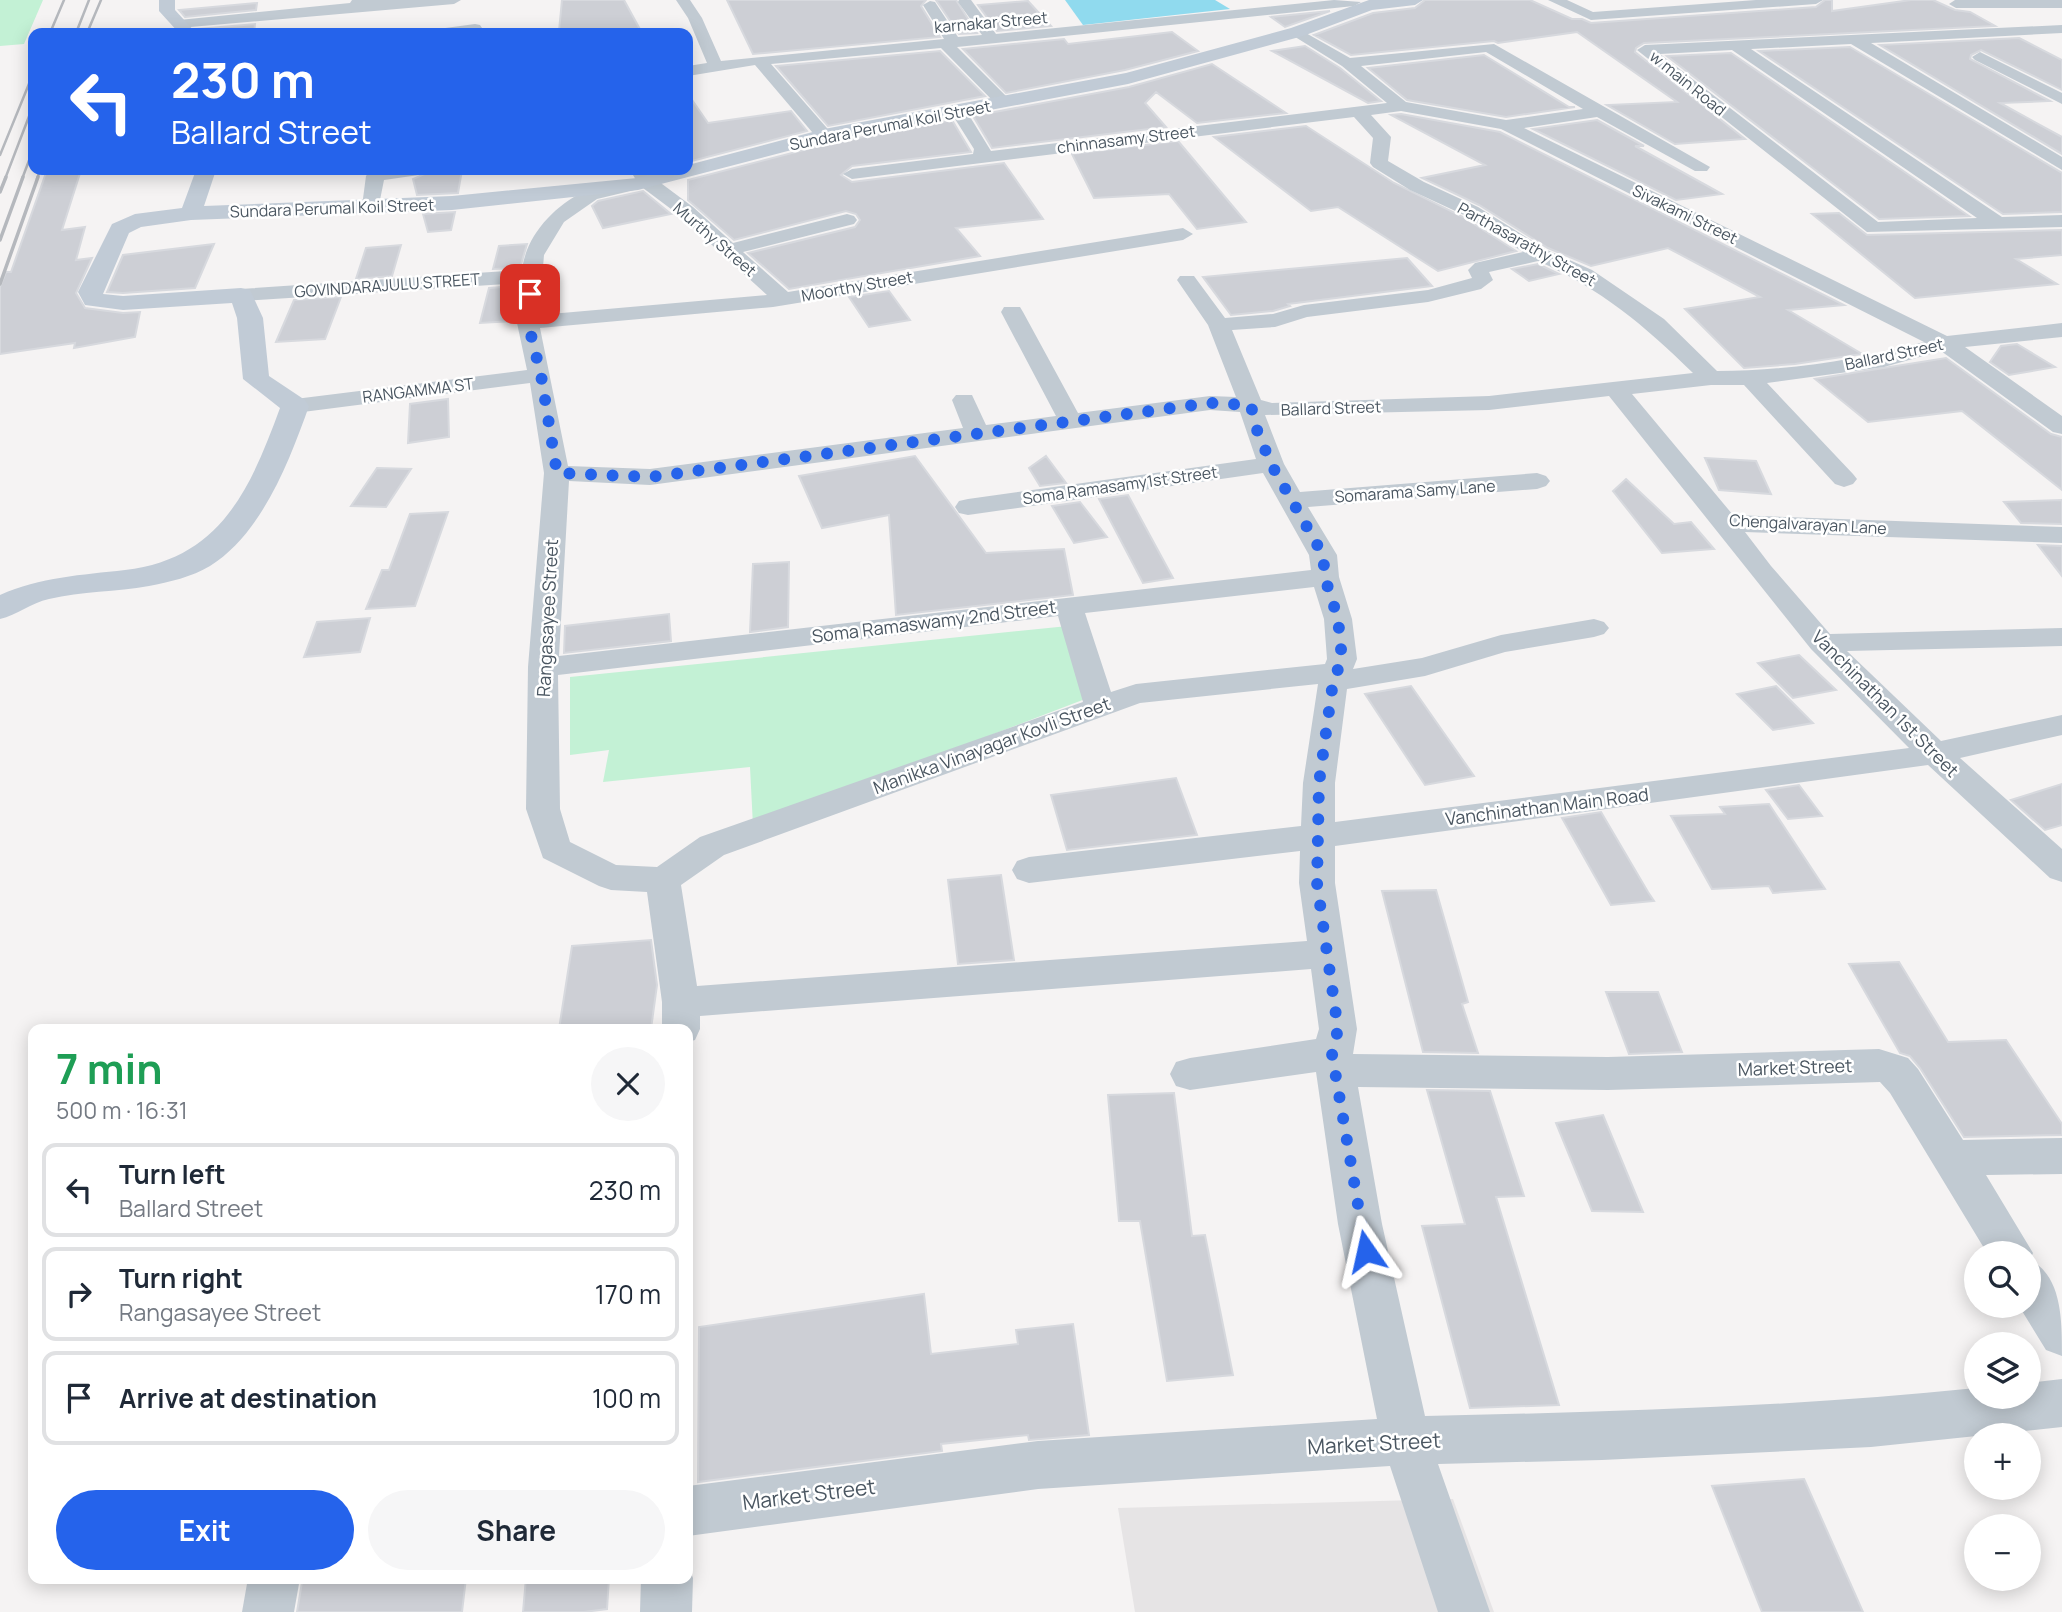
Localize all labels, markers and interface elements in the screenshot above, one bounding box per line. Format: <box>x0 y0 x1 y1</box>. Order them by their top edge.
street label: karnakar Street <box>933 6 1049 38</box>
street label: w main Road <box>1645 45 1731 121</box>
text: 230 m <box>171 46 315 113</box>
icon: left <box>56 56 147 147</box>
street label: Sundara Perumal Koil Street <box>788 95 992 155</box>
text: Ballard Street <box>171 110 372 154</box>
street label: chinnasamy Street <box>1056 120 1196 158</box>
street label: Sivakami Street <box>1629 179 1741 249</box>
street label: Sundara Perumal Koil Street <box>230 193 434 223</box>
street label: Murthy Street <box>669 197 761 281</box>
street label: Parthasarathy Street <box>1454 197 1600 291</box>
pin <box>500 264 560 324</box>
street label: Moorthy Street <box>800 265 914 307</box>
street label: GOVINDARAJULU STREET <box>293 268 481 302</box>
icon: arrive <box>511 275 549 313</box>
street label: Ballard Street <box>1843 333 1945 375</box>
street label: RANGAMMA ST <box>361 372 475 408</box>
street label: Ballard Street <box>1280 395 1382 421</box>
street label: Soma Ramasamy1st Street <box>1021 460 1219 510</box>
street label: Somarama Samy Lane <box>1334 474 1496 508</box>
street label: Chengalvarayan Lane <box>1729 509 1887 539</box>
street label: Rangasayee Street <box>531 538 563 698</box>
street label: Soma Ramaswamy 2nd Street <box>811 594 1057 648</box>
street label: Vanchinathan 1st Street <box>1807 625 1964 782</box>
street label: Manikka Vinayagar Kovli Street <box>870 691 1113 799</box>
street label: Vanchinathan Main Road <box>1444 782 1650 830</box>
text: 7 min <box>56 1039 163 1097</box>
button: close <box>591 1047 665 1121</box>
street label: Market Street <box>1737 1053 1853 1081</box>
text: 500 m · 16:31 <box>56 1094 188 1126</box>
text: Turn left <box>119 1156 226 1192</box>
icon: left <box>60 1171 98 1209</box>
text: 230 m <box>589 1172 661 1208</box>
text: Ballard Street <box>119 1192 263 1224</box>
position arrow <box>1329 1214 1403 1288</box>
map controls <box>1964 1241 2041 1591</box>
button: search <box>1964 1241 2041 1318</box>
text: Turn right <box>119 1260 243 1296</box>
icon: right <box>60 1275 98 1313</box>
text: 170 m <box>595 1276 661 1312</box>
text: Rangasayee Street <box>119 1296 321 1328</box>
button: layers <box>1964 1332 2041 1409</box>
icon: arrive <box>60 1379 98 1417</box>
text: Arrive at destination <box>119 1380 377 1416</box>
text: 100 m <box>592 1380 661 1416</box>
button: + <box>1964 1423 2041 1500</box>
street label: Market Street <box>1306 1426 1441 1460</box>
street label: Market Street <box>741 1472 877 1516</box>
button: Exit <box>56 1490 354 1570</box>
button: Share <box>368 1490 665 1570</box>
button: − <box>1964 1514 2041 1591</box>

